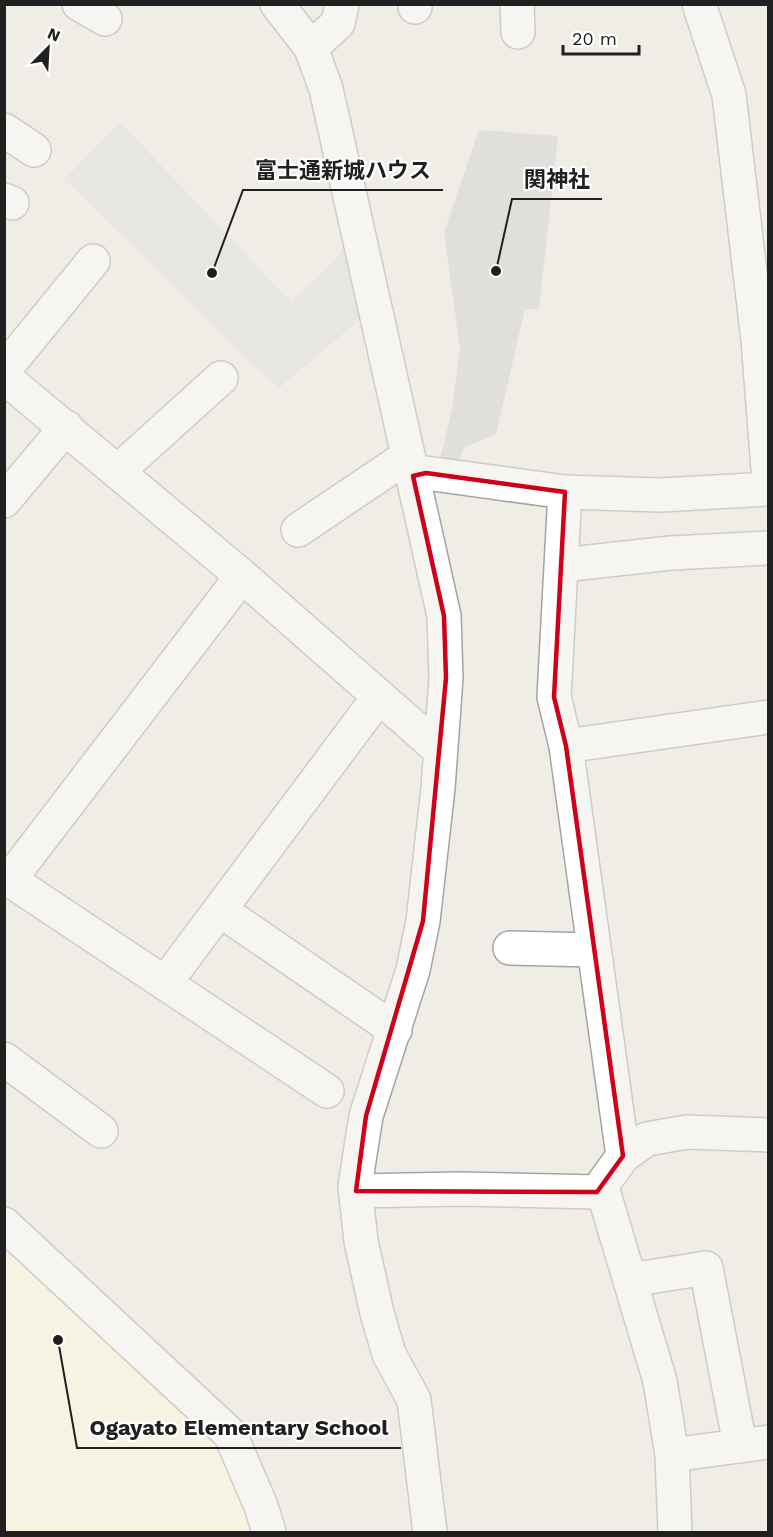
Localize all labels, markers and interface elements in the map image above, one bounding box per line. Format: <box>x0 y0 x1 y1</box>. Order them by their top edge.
north arrow <box>18 18 78 78</box>
scale bar <box>563 18 640 56</box>
text: N <box>45 24 63 46</box>
text: 20 m <box>572 28 617 49</box>
callout: 富士通新城ハウス <box>243 150 443 190</box>
text: 富士通新城ハウス <box>255 158 431 183</box>
callout: 関神社 <box>512 159 602 199</box>
text: 関神社 <box>524 167 590 192</box>
callout: Ogayato Elementary School <box>77 1408 401 1448</box>
text: Ogayato Elementary School <box>90 1415 389 1440</box>

